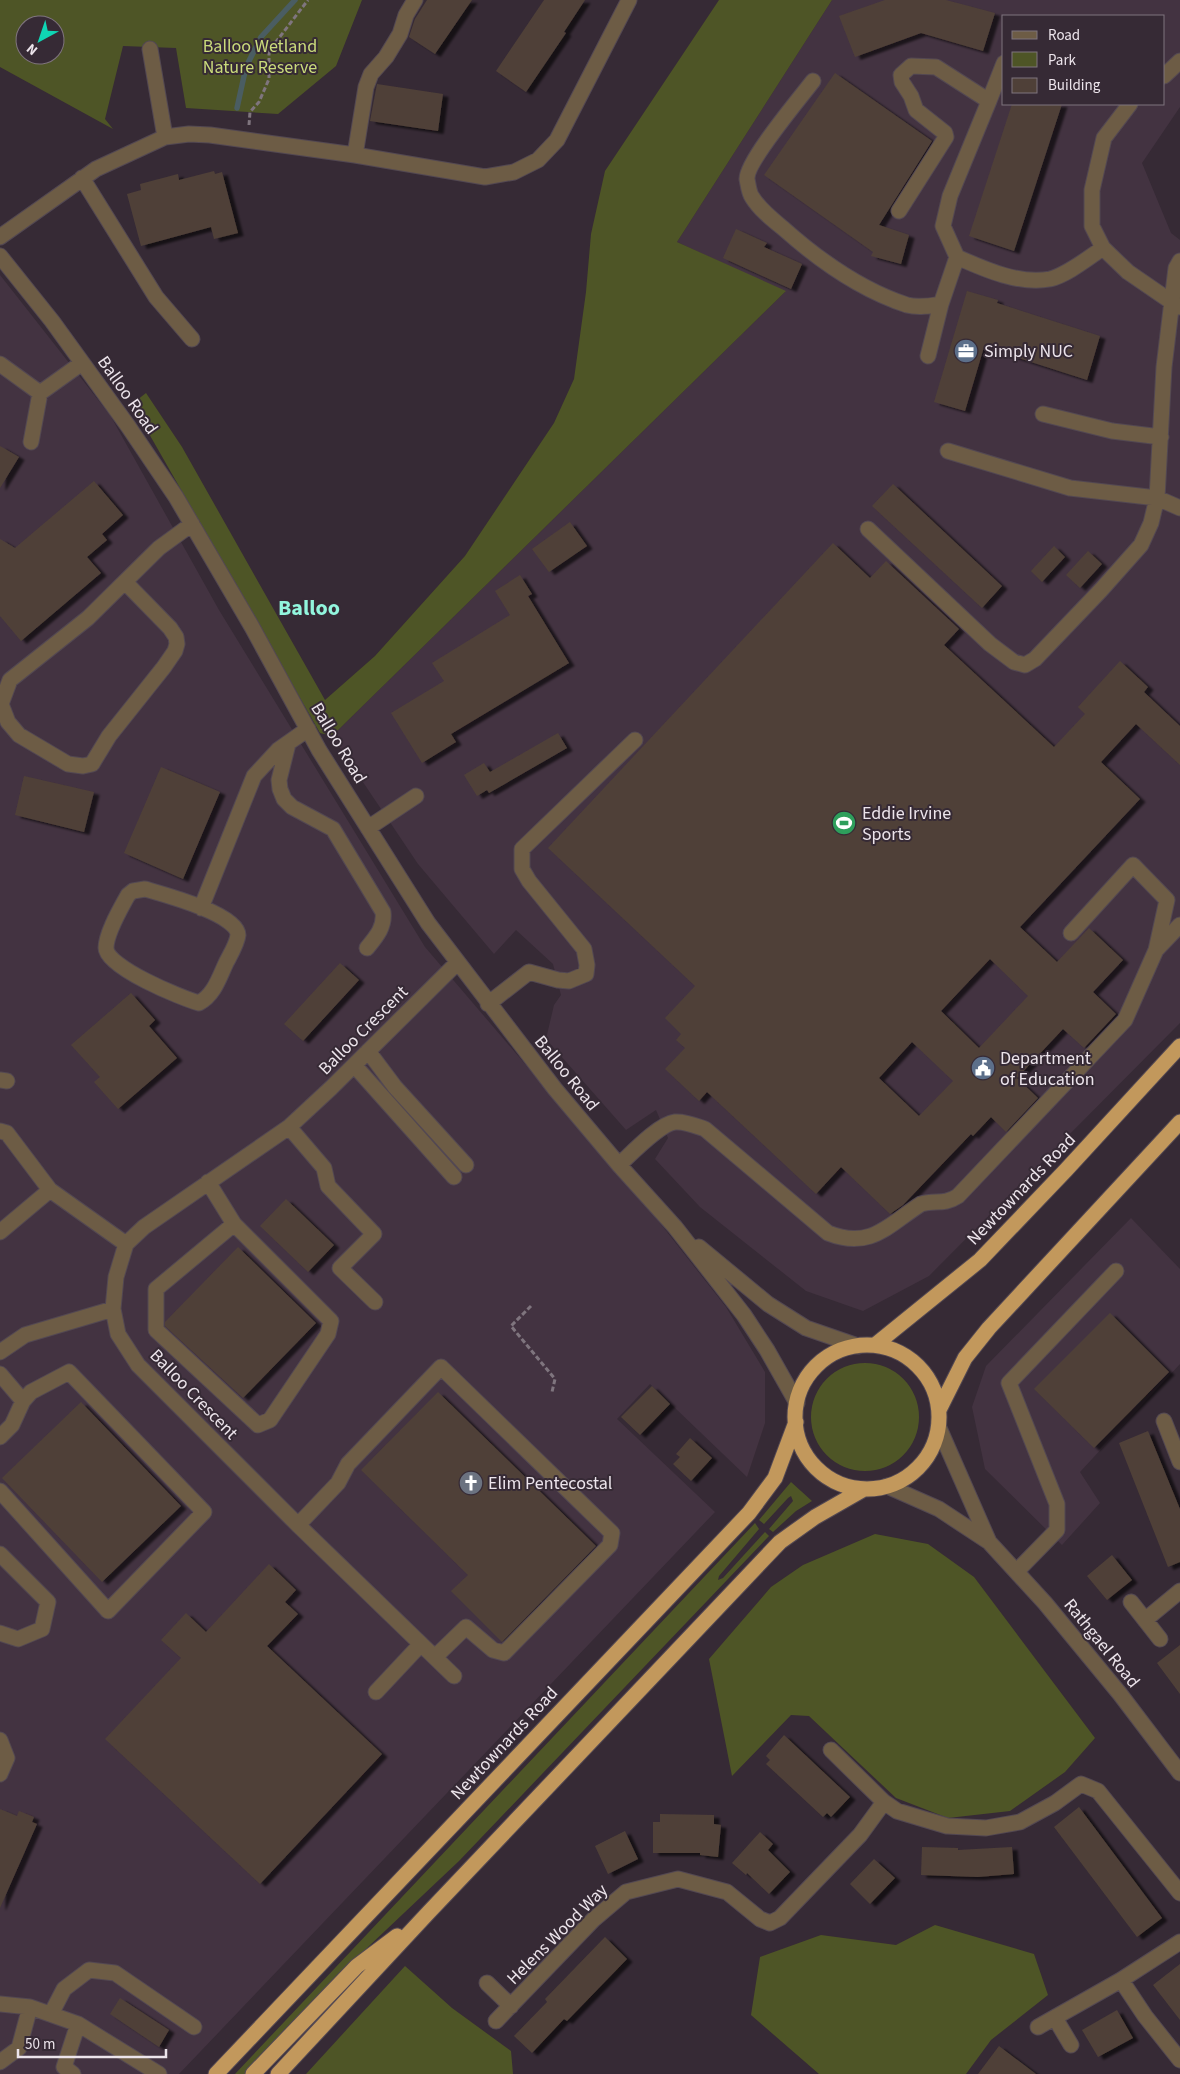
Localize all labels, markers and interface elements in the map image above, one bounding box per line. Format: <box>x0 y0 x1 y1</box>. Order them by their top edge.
north arrow <box>15 15 65 65</box>
legend <box>1002 15 1165 105</box>
text: Road <box>1048 25 1080 46</box>
park label: Balloo Wetland Nature Reserve <box>203 34 317 80</box>
text: N <box>22 39 42 60</box>
text: Park <box>1048 50 1077 71</box>
text: Building <box>1048 75 1101 96</box>
office icon: Simply NUC <box>953 338 979 364</box>
place label: Simply NUC <box>984 339 1073 364</box>
street label: Balloo Road <box>91 351 164 440</box>
district label: Balloo <box>278 592 340 624</box>
street label: Balloo Road <box>305 698 373 789</box>
place label: Eddie Irvine Sports <box>862 801 951 847</box>
sports icon: Eddie Irvine Sports <box>831 810 857 836</box>
street label: Balloo Crescent <box>313 980 414 1081</box>
street label: Balloo Road <box>528 1030 605 1116</box>
place label: Department of Education <box>1000 1046 1095 1092</box>
public building icon: Department of Education <box>970 1055 996 1081</box>
street label: Newtownards Road <box>961 1128 1081 1251</box>
street label: Balloo Crescent <box>144 1343 243 1445</box>
church icon: Elim Pentecostal <box>458 1470 484 1496</box>
place label: Elim Pentecostal <box>488 1471 612 1496</box>
street label: Rathgael Road <box>1058 1593 1145 1693</box>
street label: Newtownards Road <box>445 1681 564 1806</box>
street label: Helens Wood Way <box>501 1878 614 1990</box>
scale bar <box>18 2026 165 2058</box>
text: 50 m <box>25 2034 55 2055</box>

